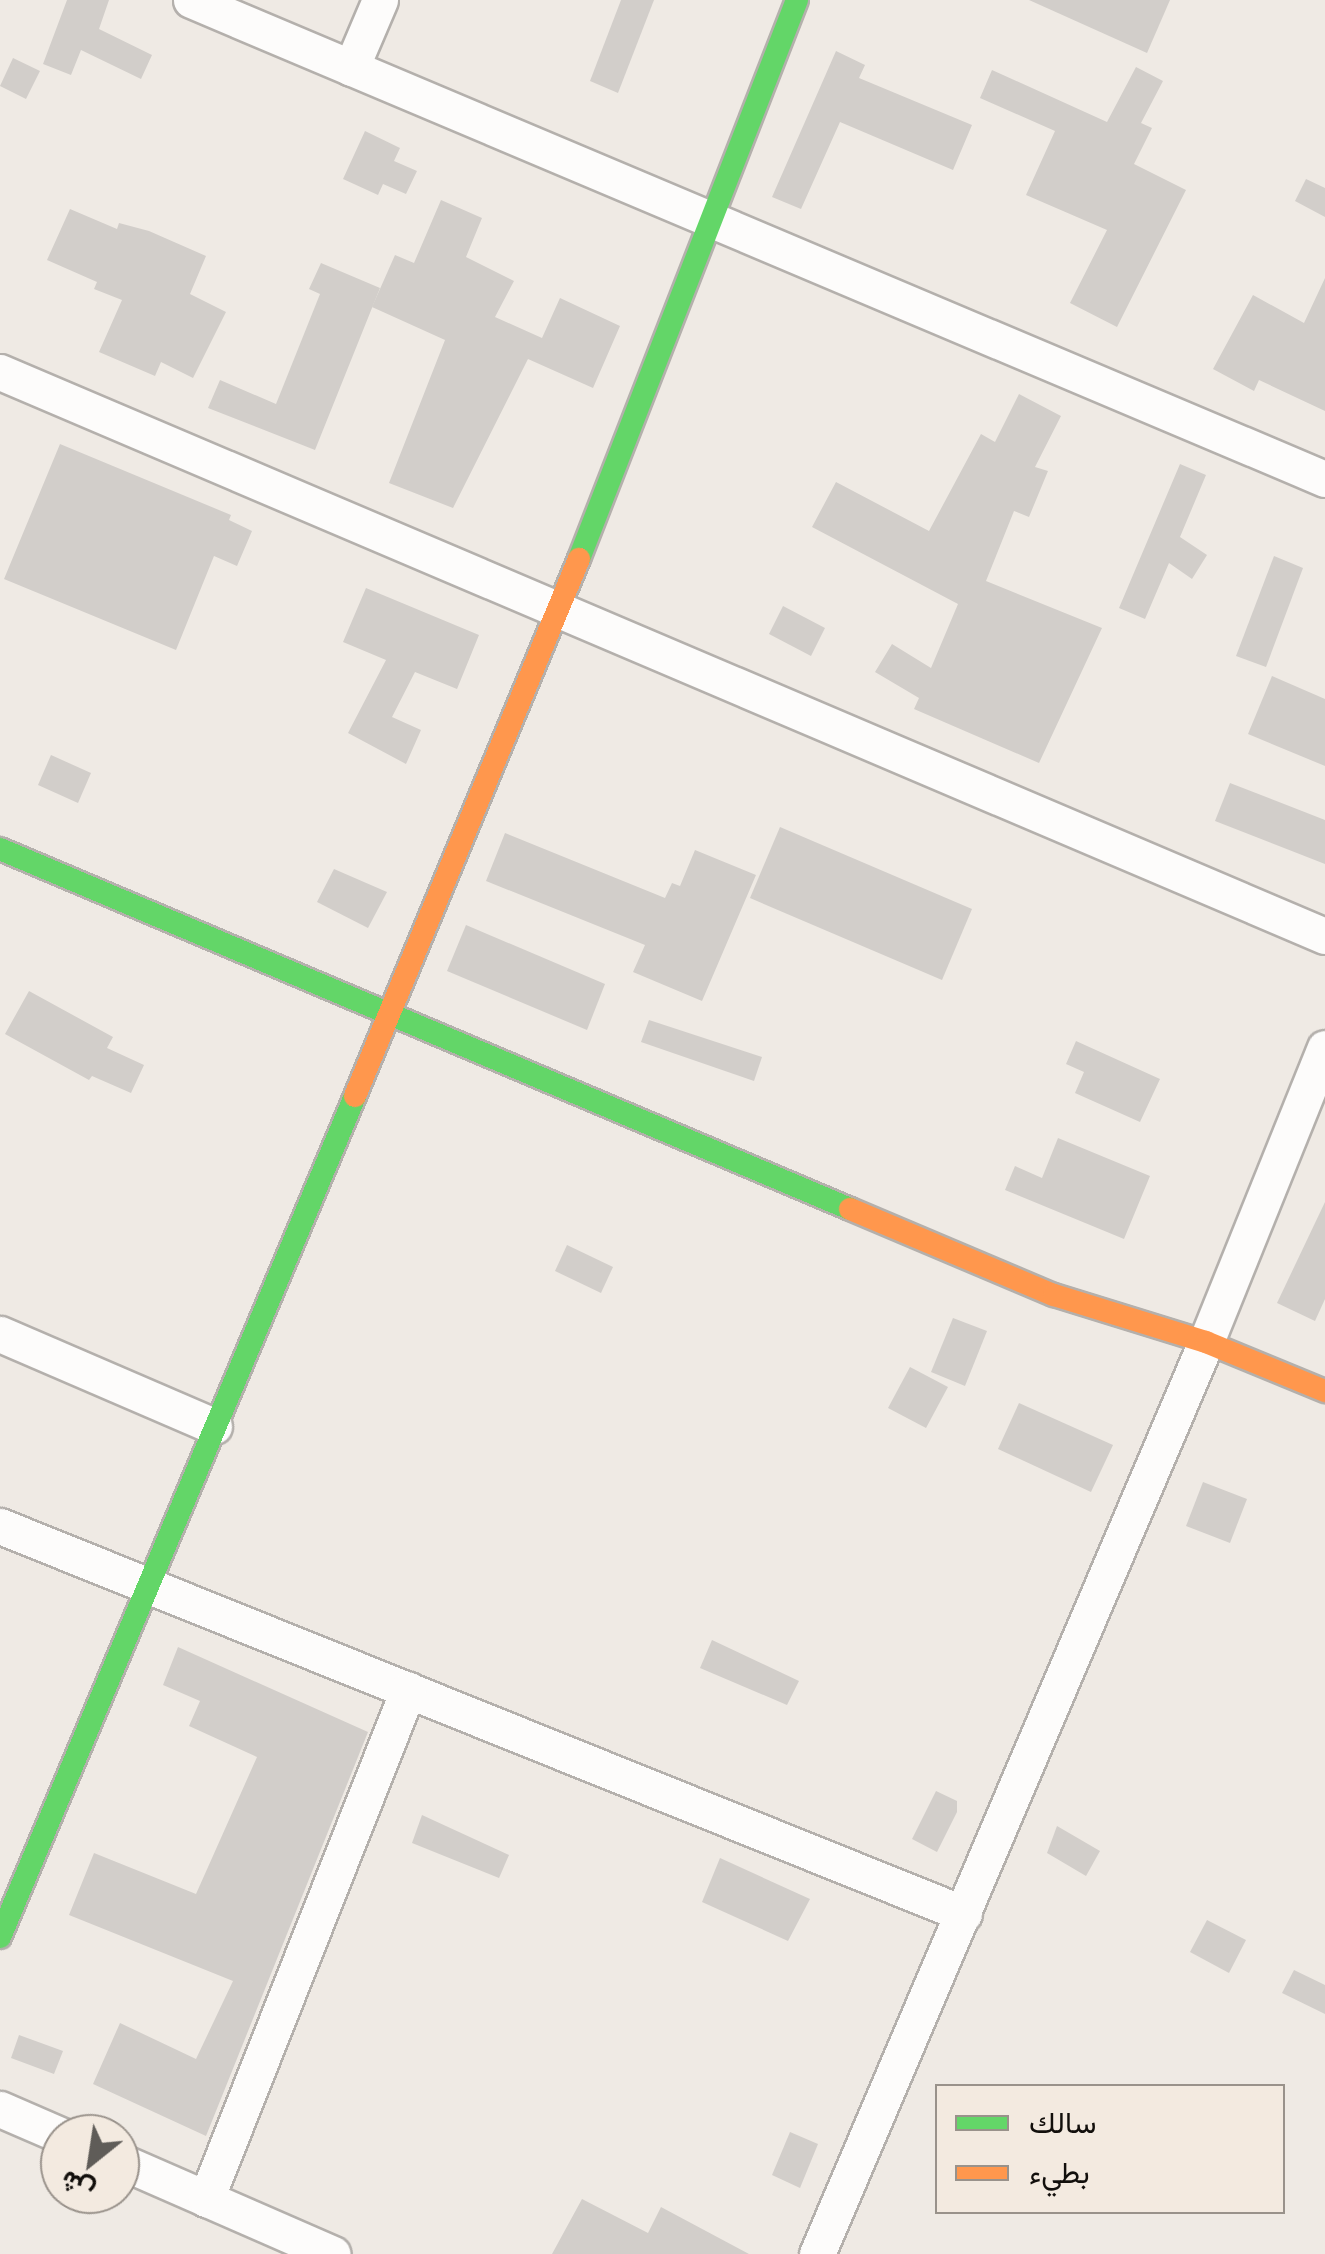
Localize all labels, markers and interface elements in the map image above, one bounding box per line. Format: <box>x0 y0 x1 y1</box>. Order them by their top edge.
legend <box>935 2084 1285 2214</box>
text: سالك <box>1029 2098 1096 2142</box>
north arrow <box>40 2114 140 2214</box>
text: بطيء <box>1029 2148 1090 2192</box>
text: ش <box>51 2162 101 2215</box>

